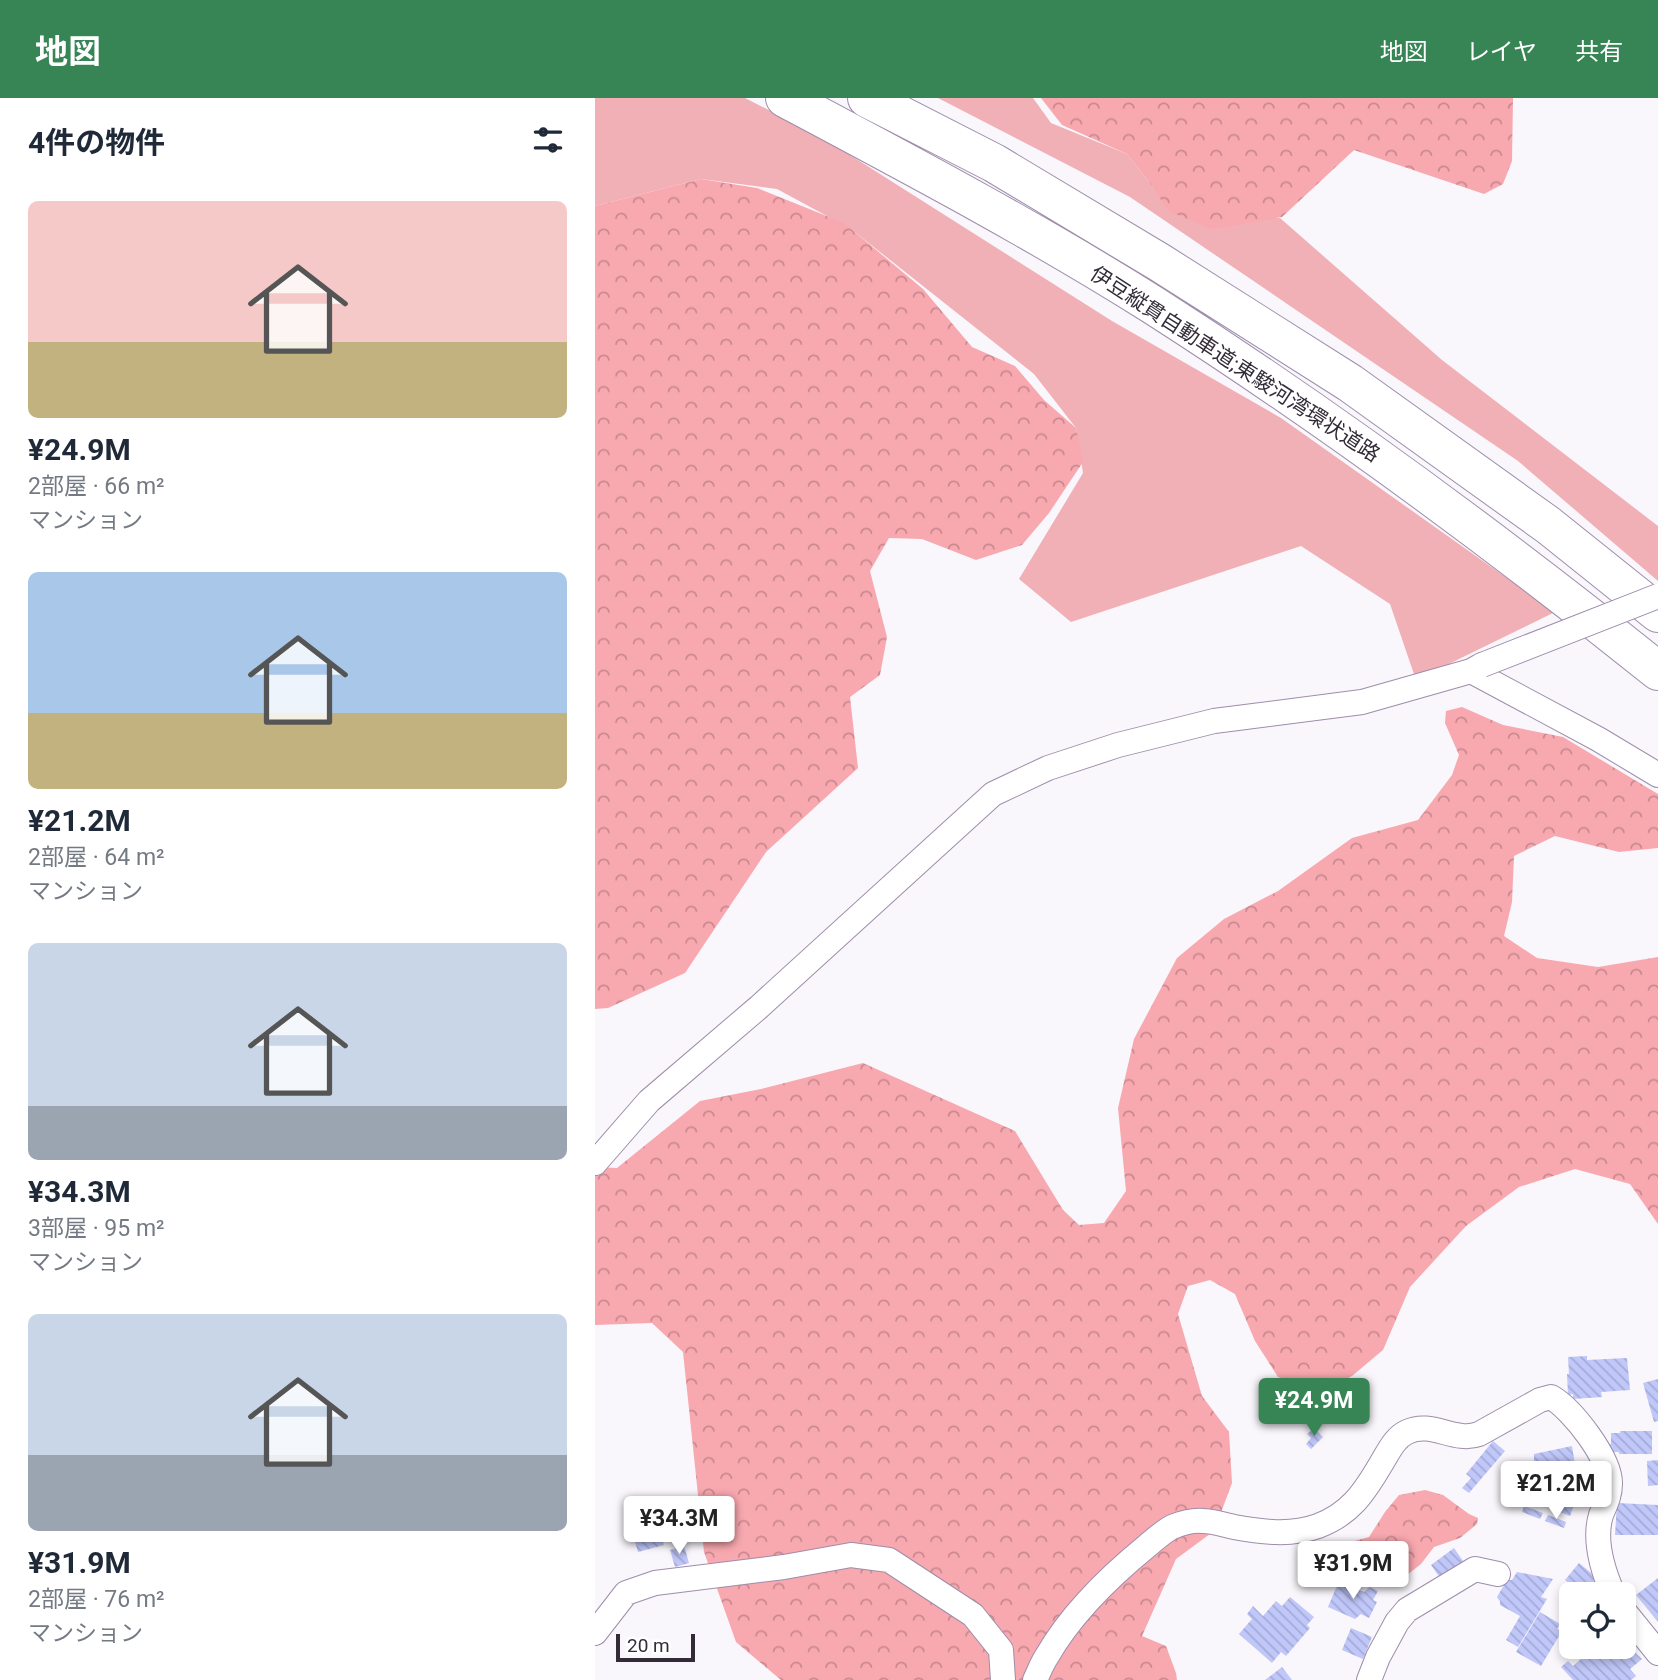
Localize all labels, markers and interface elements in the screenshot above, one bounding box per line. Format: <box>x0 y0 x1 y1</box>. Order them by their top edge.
text: 地図 <box>35 32 101 71</box>
text: 地図 <box>1380 38 1428 66</box>
text: レイヤ <box>1466 38 1537 66</box>
text: 共有 <box>1575 38 1623 66</box>
icon: filters <box>529 121 567 159</box>
text: 4件の物件 <box>28 125 165 160</box>
icon: home <box>235 246 361 372</box>
street label: 伊豆縦貫自動車道;東駿河湾環状道路 <box>1086 261 1384 467</box>
text: ¥24.9M <box>28 432 131 467</box>
text: 2部屋 · 66 m² <box>28 473 165 500</box>
text: マンション <box>28 507 143 534</box>
icon: home <box>235 617 361 743</box>
text: ¥21.2M <box>28 803 131 838</box>
text: 2部屋 · 64 m² <box>28 844 165 871</box>
text: マンション <box>28 878 143 905</box>
icon: home <box>235 988 361 1114</box>
text: ¥34.3M <box>28 1174 131 1209</box>
text: 3部屋 · 95 m² <box>28 1215 165 1242</box>
text: マンション <box>28 1249 143 1276</box>
icon: home <box>235 1359 361 1485</box>
pin: ¥24.9M <box>1257 1378 1371 1438</box>
text: ¥24.9M <box>1275 1387 1353 1414</box>
pin: ¥21.2M <box>1499 1462 1613 1521</box>
text: ¥21.2M <box>1517 1470 1595 1497</box>
pin: ¥34.3M <box>622 1496 736 1556</box>
text: ¥34.3M <box>640 1505 718 1532</box>
pin: ¥31.9M <box>1296 1542 1410 1601</box>
text: ¥31.9M <box>28 1545 131 1580</box>
text: ¥31.9M <box>1314 1550 1392 1577</box>
map controls <box>1559 1582 1636 1659</box>
button: locate <box>1559 1582 1636 1659</box>
text: 2部屋 · 76 m² <box>28 1586 165 1613</box>
text: マンション <box>28 1620 143 1647</box>
scale bar <box>616 1631 695 1663</box>
text: 20 m <box>627 1634 670 1657</box>

